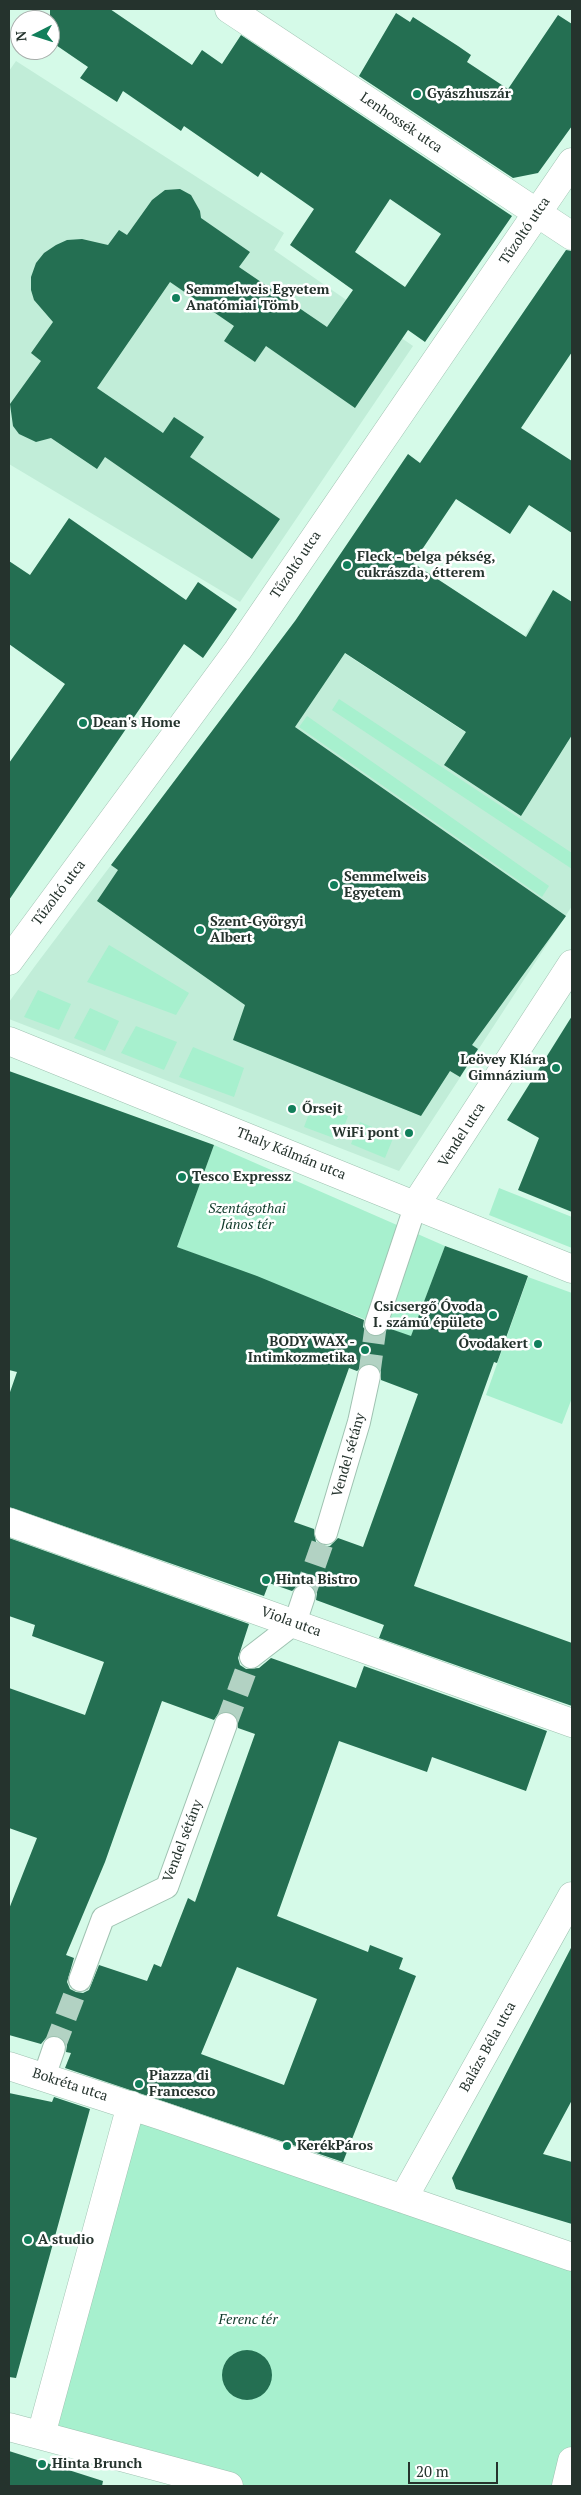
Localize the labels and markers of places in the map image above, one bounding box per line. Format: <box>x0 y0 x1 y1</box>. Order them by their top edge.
place label: Gyászhuszár <box>427 86 511 102</box>
marker: Gyászhuszár <box>411 88 423 100</box>
place label: Semmelweis Egyetem Anatómiai Tömb <box>186 282 330 314</box>
marker: Semmelweis Egyetem Anatómiai Tömb <box>170 292 182 304</box>
place label: Fleck - belga pékség, cukrászda, étterem <box>357 549 496 582</box>
marker: Fleck - belga pékség, cukrászda, étterem <box>341 559 353 571</box>
place label: Dean's Home <box>93 715 180 731</box>
marker: Dean's Home <box>77 717 89 729</box>
place label: Semmelweis Egyetem <box>344 869 427 902</box>
marker: Semmelweis Egyetem <box>328 879 340 891</box>
place label: Szent-Györgyi Albert <box>210 914 304 946</box>
marker: Szent-Györgyi Albert <box>194 924 206 936</box>
place label: Leövey Klára Gimnázium <box>460 1052 546 1084</box>
marker: Leövey Klára Gimnázium <box>550 1062 562 1074</box>
place label: Őrsejt <box>302 1101 343 1117</box>
marker: Őrsejt <box>286 1103 298 1115</box>
place label: WiFi pont <box>332 1125 399 1141</box>
marker: WiFi pont <box>403 1127 415 1139</box>
place label: Tesco Expressz <box>192 1169 291 1185</box>
marker: Tesco Expressz <box>176 1171 188 1183</box>
place label: Csicsergő Óvoda I. számú épülete <box>373 1299 483 1331</box>
marker: Csicsergő Óvoda I. számú épülete <box>487 1309 499 1321</box>
place label: BODY WAX - Intimkozmetika <box>248 1334 355 1366</box>
place label: Óvodakert <box>459 1336 528 1352</box>
marker: Óvodakert <box>532 1338 544 1350</box>
marker: BODY WAX - Intimkozmetika <box>359 1344 371 1356</box>
place label: Hinta Bistro <box>276 1572 358 1588</box>
marker: Hinta Bistro <box>260 1574 272 1586</box>
place label: Piazza di Francesco <box>149 2068 215 2100</box>
marker: Piazza di Francesco <box>133 2078 145 2090</box>
place label: KerékPáros <box>297 2138 373 2154</box>
marker: KerékPáros <box>281 2140 293 2152</box>
place label: A studio <box>38 2232 94 2248</box>
marker: A studio <box>22 2234 34 2246</box>
place label: Hinta Brunch <box>52 2456 142 2472</box>
marker: Hinta Brunch <box>36 2458 48 2470</box>

